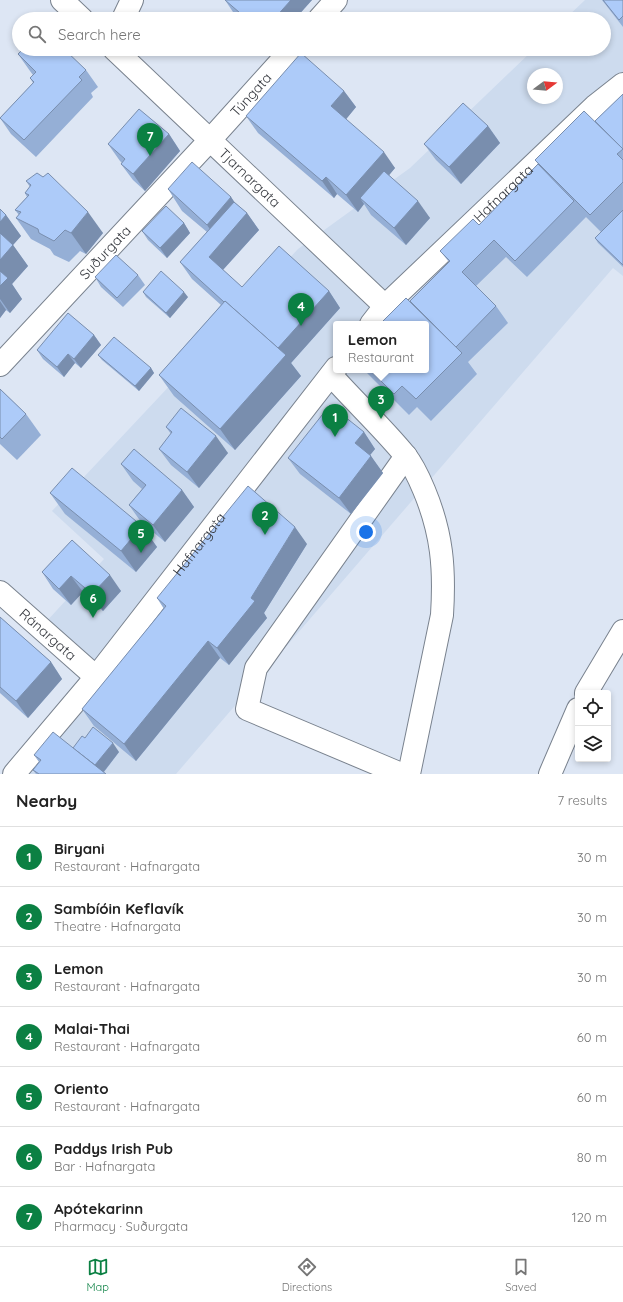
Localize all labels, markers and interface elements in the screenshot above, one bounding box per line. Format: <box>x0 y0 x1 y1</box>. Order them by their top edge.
search box <box>12 12 611 56</box>
icon: search <box>26 23 48 45</box>
text: Search here <box>58 25 141 44</box>
north arrow <box>527 68 563 104</box>
street label: Túngata <box>226 69 275 120</box>
pin: 7 <box>137 123 163 156</box>
street label: Tjarnargata <box>215 144 284 211</box>
street label: Hafnargata <box>470 161 537 226</box>
street label: Suðurgata <box>75 222 135 283</box>
pin: 4 <box>288 293 314 326</box>
popup <box>333 321 429 373</box>
text: Lemon <box>348 330 397 349</box>
text: Restaurant <box>348 349 414 365</box>
pin: 3 <box>368 386 394 419</box>
pin: 1 <box>322 404 348 437</box>
pin: 2 <box>252 502 278 535</box>
street label: Hafnargata <box>169 509 229 580</box>
pin: 5 <box>128 520 154 553</box>
your location <box>356 522 376 542</box>
pin: 6 <box>80 585 106 618</box>
street label: Ránargata <box>16 604 80 664</box>
map controls <box>575 690 611 762</box>
button: locate <box>575 690 611 726</box>
button: layers <box>575 726 611 762</box>
text: Nearby <box>16 790 77 811</box>
text: 7 results <box>558 792 607 808</box>
text: Biryani <box>54 839 105 858</box>
text: 1 <box>26 849 32 865</box>
text: 30 m <box>577 849 607 865</box>
text: Restaurant · Hafnargata <box>54 858 200 874</box>
text: Sambíóin Keflavík <box>54 899 184 918</box>
text: 2 <box>25 909 33 925</box>
text: 30 m <box>577 909 607 925</box>
text: Theatre · Hafnargata <box>54 918 181 934</box>
text: Lemon <box>54 959 103 978</box>
text: 3 <box>26 969 32 985</box>
text: 30 m <box>577 969 607 985</box>
text: Restaurant · Hafnargata <box>54 978 200 994</box>
text: Malai-Thai <box>54 1019 130 1038</box>
text: 4 <box>25 1029 33 1045</box>
text: 60 m <box>577 1029 607 1045</box>
text: Restaurant · Hafnargata <box>54 1038 200 1054</box>
text: Oriento <box>54 1079 109 1098</box>
text: 5 <box>25 1089 33 1105</box>
text: 60 m <box>577 1089 607 1105</box>
text: Restaurant · Hafnargata <box>54 1098 200 1114</box>
text: Paddys Irish Pub <box>54 1139 173 1158</box>
text: 6 <box>25 1149 33 1165</box>
text: 80 m <box>577 1149 607 1165</box>
text: Bar · Hafnargata <box>54 1158 155 1174</box>
text: Apótekarinn <box>54 1199 143 1218</box>
text: 7 <box>25 1209 33 1225</box>
text: 120 m <box>572 1209 607 1225</box>
text: Pharmacy · Suðurgata <box>54 1218 188 1234</box>
tab: Map <box>86 1256 109 1294</box>
tab: Directions <box>282 1256 332 1294</box>
tab: Saved <box>505 1256 537 1294</box>

